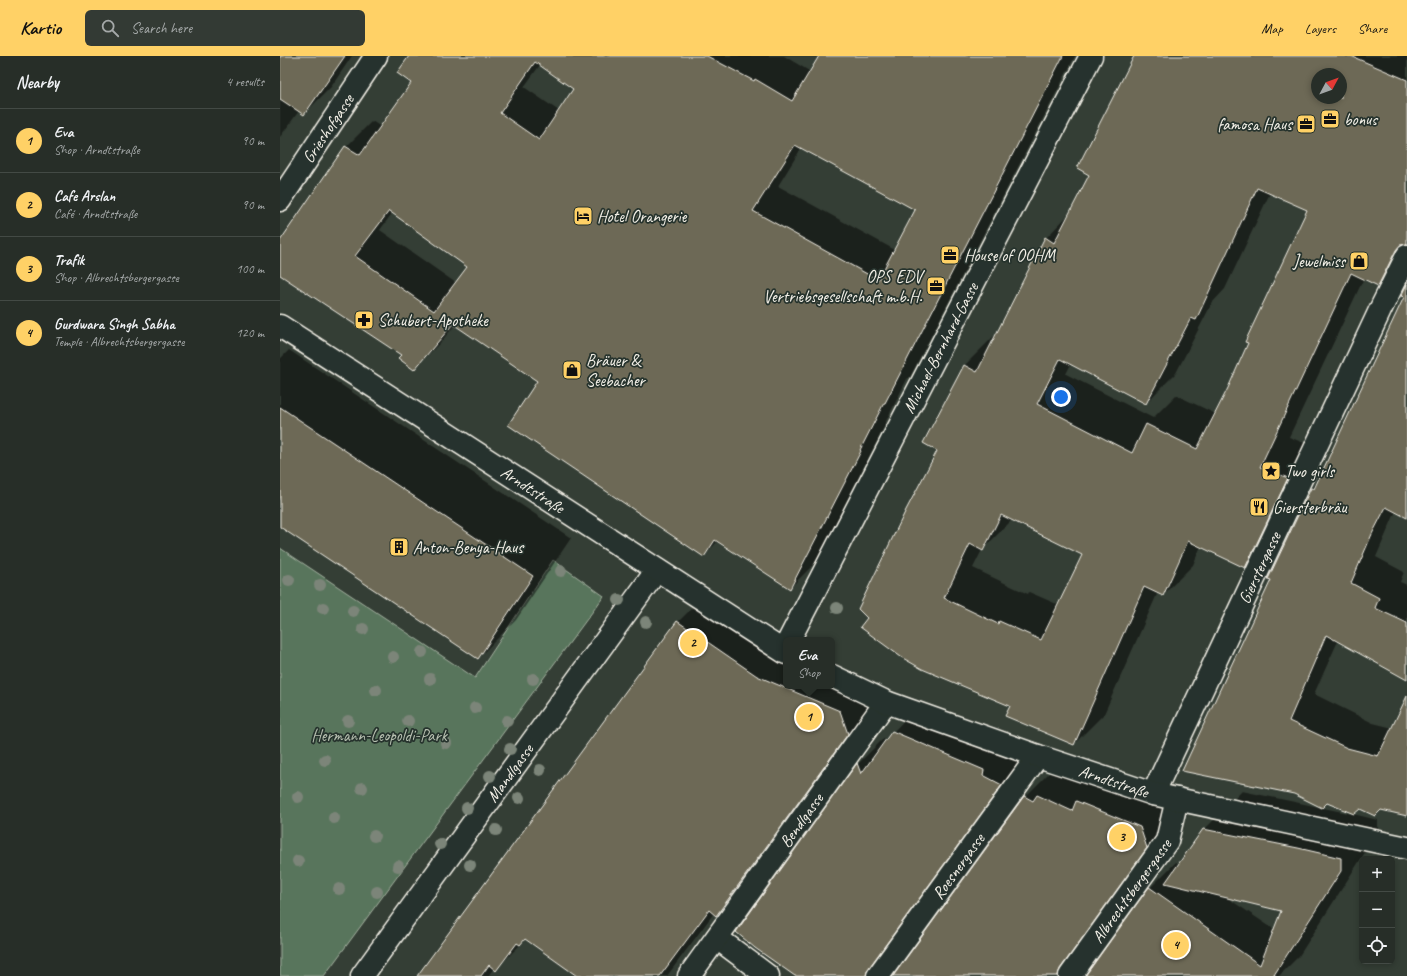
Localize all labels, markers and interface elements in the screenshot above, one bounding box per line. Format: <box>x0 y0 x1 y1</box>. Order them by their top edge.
search box <box>85 10 365 46</box>
text: Kartio <box>20 16 61 40</box>
icon: search <box>99 17 121 39</box>
text: Search here <box>131 19 192 38</box>
text: Map <box>1261 20 1283 37</box>
text: Layers <box>1305 20 1336 37</box>
text: Share <box>1358 20 1387 37</box>
north arrow <box>1311 68 1347 104</box>
text: Nearby <box>16 72 59 93</box>
text: 4 results <box>226 74 264 90</box>
street label: Grieshofgasse <box>298 89 359 167</box>
office icon: bonus <box>1319 108 1341 130</box>
place label: bonus <box>1344 109 1379 130</box>
office icon: famosa Haus <box>1295 113 1317 135</box>
place label: famosa Haus <box>1217 114 1294 135</box>
text: Eva <box>54 123 73 142</box>
text: 1 <box>26 133 32 149</box>
text: 90 m <box>242 133 264 149</box>
text: Shop · Arndtstraße <box>54 142 140 158</box>
text: Cafe Arslan <box>54 187 115 206</box>
text: 2 <box>26 197 32 213</box>
text: 90 m <box>242 197 264 213</box>
hotel icon: Hotel Orangerie <box>572 205 594 227</box>
text: Café · Arndtstraße <box>54 206 137 222</box>
place label: Hotel Orangerie <box>597 206 688 227</box>
office icon: House of OOHM <box>939 244 961 266</box>
place label: House of OOHM <box>964 245 1057 266</box>
shop icon: Jewelmiss <box>1348 250 1370 272</box>
text: Trafik <box>54 251 84 270</box>
place label: Jewelmiss <box>1292 251 1346 272</box>
text: 3 <box>26 261 32 277</box>
text: 100 m <box>236 261 264 277</box>
place label: OPS EDV Vertriebsgesellschaft m.b.H. <box>763 266 926 307</box>
text: Shop · Albrechtsbergergasse <box>54 270 179 286</box>
office icon: OPS EDV Vertriebsgesellschaft m.b.H. <box>925 275 947 297</box>
street label: Michael-Bernhard-Gasse <box>898 278 984 417</box>
pharmacy icon: Schubert-Apotheke <box>353 309 375 331</box>
place label: Schubert-Apotheke <box>378 310 489 331</box>
text: Gurdwara Singh Sabha <box>54 315 175 334</box>
text: 4 <box>26 325 32 341</box>
text: 120 m <box>236 325 264 341</box>
text: Temple · Albrechtsbergergasse <box>54 334 184 350</box>
place label: Bräuer & Seebacher <box>586 350 647 391</box>
shop icon: Bräuer & Seebacher <box>561 359 583 381</box>
your location <box>1051 387 1071 407</box>
place icon: Two girls <box>1260 460 1282 482</box>
place label: Two girls <box>1285 461 1335 482</box>
street label: Arndtstraße <box>497 462 570 519</box>
restaurant icon: Giersterbräu <box>1248 496 1270 518</box>
place label: Giersterbräu <box>1273 497 1348 518</box>
street label: Gierstergasse <box>1234 527 1286 607</box>
building icon: Anton-Benya-Haus <box>388 536 410 558</box>
place label: Anton-Benya-Haus <box>413 537 525 558</box>
pin: 2 <box>680 628 706 658</box>
popup <box>783 637 835 689</box>
text: Eva <box>798 646 817 665</box>
text: Shop <box>798 665 820 681</box>
pin: 1 <box>796 702 822 732</box>
park label: Hermann-Leopoldi-Park <box>311 725 449 746</box>
street label: Mandlgasse <box>482 739 539 806</box>
street label: Arndtstraße <box>1076 760 1152 803</box>
street label: Bendlgasse <box>775 788 829 852</box>
pin: 3 <box>1109 822 1135 852</box>
street label: Roesnergasse <box>927 828 990 903</box>
street label: Albrechtsbergergasse <box>1087 834 1177 947</box>
map controls <box>1359 856 1395 964</box>
button: + <box>1359 856 1395 892</box>
button: − <box>1359 892 1395 928</box>
button: locate <box>1359 928 1395 964</box>
pin: 4 <box>1163 930 1189 960</box>

